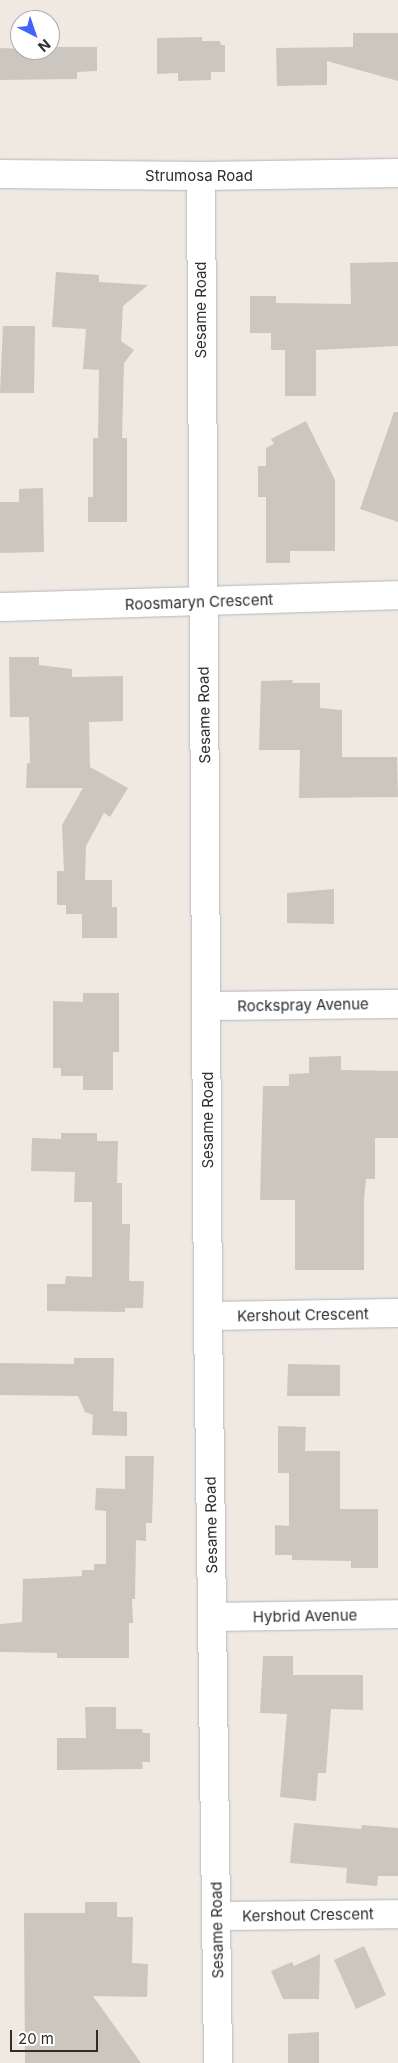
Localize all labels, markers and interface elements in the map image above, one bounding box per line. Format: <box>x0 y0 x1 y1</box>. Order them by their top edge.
north arrow <box>10 10 60 60</box>
text: N <box>35 36 54 56</box>
street label: Strumosa Road <box>145 167 253 185</box>
street label: Sesame Road <box>192 262 210 358</box>
street label: Roosmaryn Crescent <box>125 590 273 614</box>
street label: Sesame Road <box>194 666 214 764</box>
street label: Rockspray Avenue <box>237 995 369 1015</box>
street label: Sesame Road <box>199 1072 217 1168</box>
street label: Kershout Crescent <box>237 1305 369 1325</box>
street label: Sesame Road <box>201 1476 221 1574</box>
street label: Hybrid Avenue <box>253 1606 357 1626</box>
street label: Sesame Road <box>207 1881 227 1979</box>
street label: Kershout Crescent <box>242 1905 374 1925</box>
scale bar <box>12 2020 100 2052</box>
text: 20 m <box>18 2029 54 2048</box>

